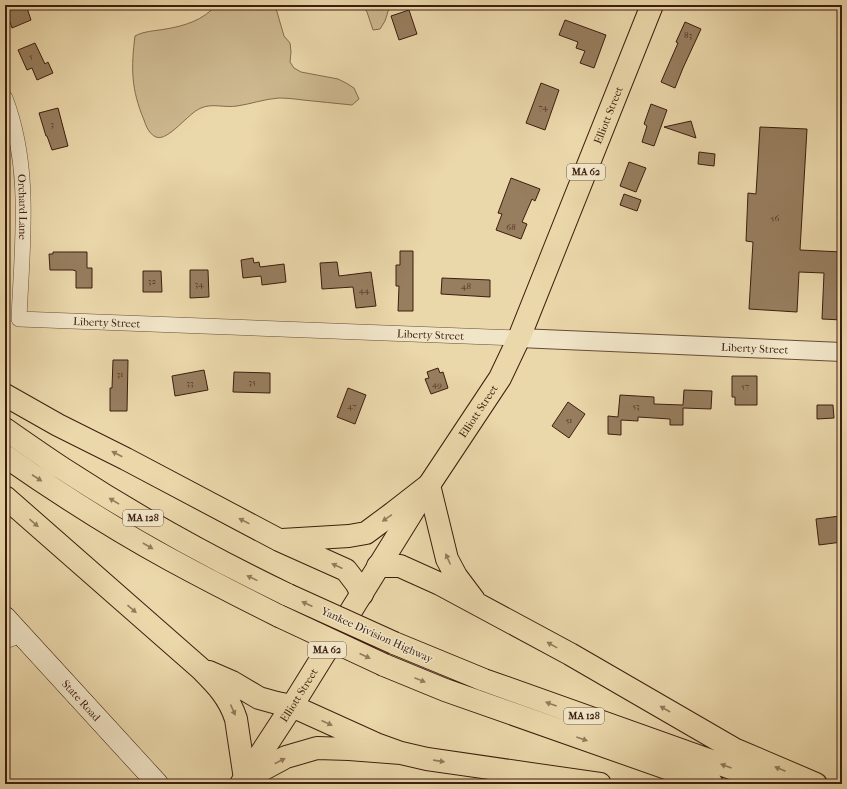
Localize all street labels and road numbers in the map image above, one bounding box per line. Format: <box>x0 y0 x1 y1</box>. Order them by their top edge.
street label: Elliott Street <box>591 84 625 146</box>
road number: MA 62 <box>567 164 605 180</box>
street label: Orchard Lane <box>15 173 30 241</box>
street label: Liberty Street <box>73 315 141 330</box>
street label: Liberty Street <box>397 327 464 342</box>
street label: Liberty Street <box>721 340 789 356</box>
street label: Elliott Street <box>456 382 500 440</box>
road number: MA 128 <box>123 510 163 526</box>
street label: Yankee Division Highway <box>318 604 436 666</box>
road number: MA 62 <box>308 642 346 658</box>
street label: Elliott Street <box>277 666 320 724</box>
street label: State Road <box>59 677 104 724</box>
road number: MA 128 <box>564 708 604 724</box>

